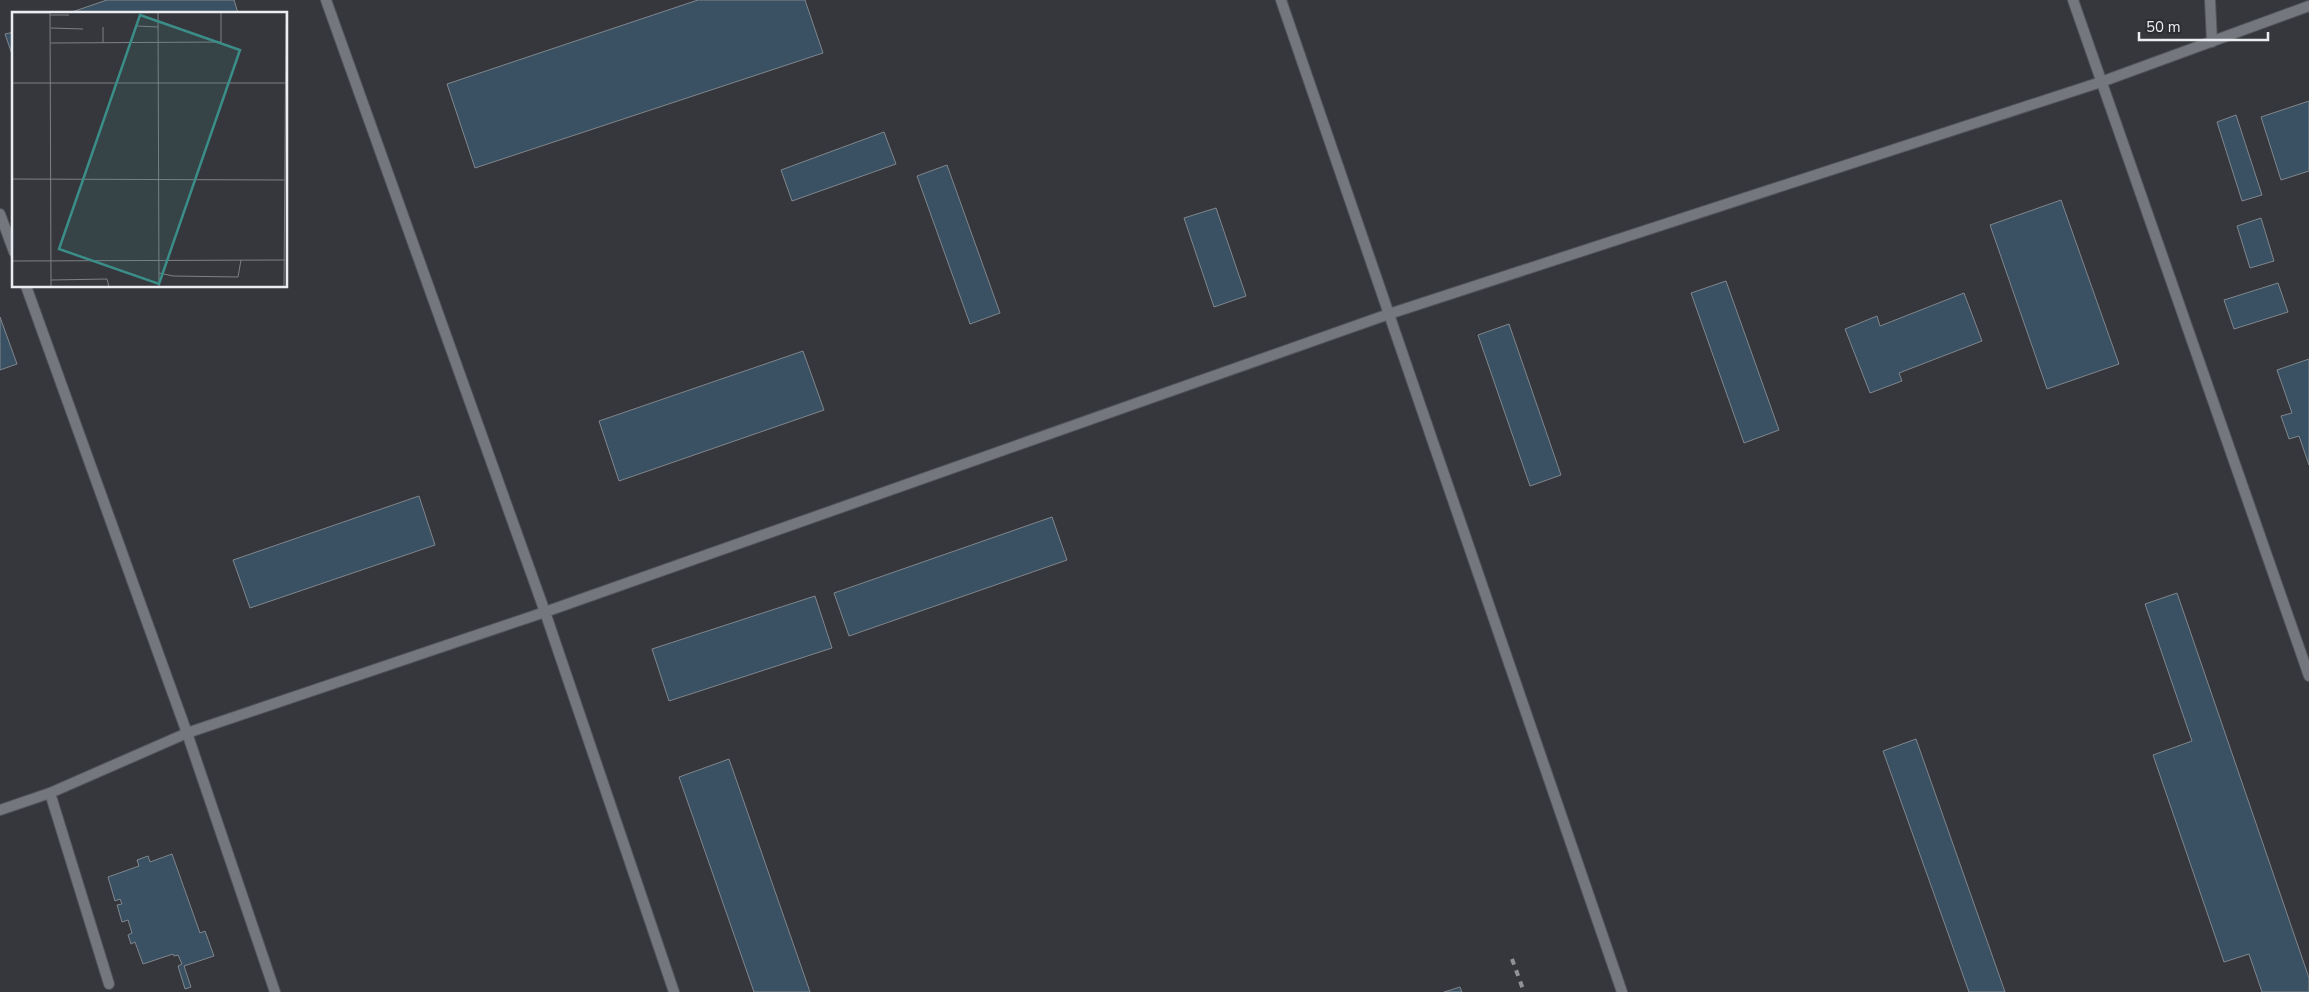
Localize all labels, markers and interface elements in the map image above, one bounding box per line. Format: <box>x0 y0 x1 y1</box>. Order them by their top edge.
scale bar <box>2139 10 2268 42</box>
inset map <box>12 12 288 288</box>
text: 50 m <box>2146 17 2181 37</box>

